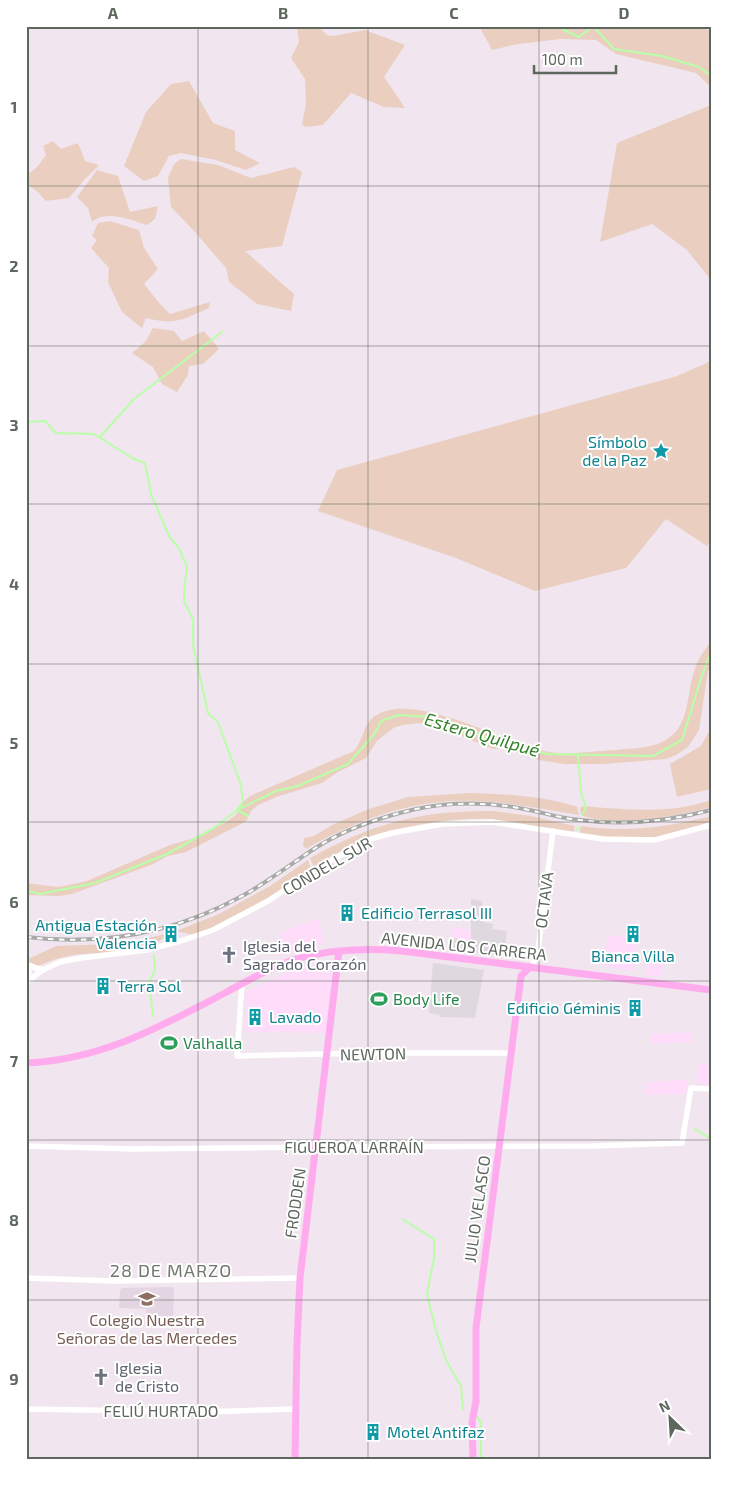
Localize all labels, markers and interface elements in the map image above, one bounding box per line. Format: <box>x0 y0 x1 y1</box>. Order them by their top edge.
text: A <box>108 3 119 22</box>
text: B <box>278 3 288 22</box>
text: C <box>449 3 459 22</box>
text: D <box>619 3 630 22</box>
scale bar <box>534 42 617 74</box>
text: 100 m <box>542 50 583 68</box>
text: 1 <box>11 97 17 116</box>
text: 2 <box>9 256 19 275</box>
text: 3 <box>9 415 19 434</box>
place label: Símbolo de la Paz <box>582 432 647 469</box>
place icon: Símbolo de la Paz <box>651 441 671 461</box>
text: 4 <box>9 574 19 593</box>
water label: Estero Quilpué <box>422 707 543 761</box>
text: 5 <box>10 733 19 752</box>
street label: CONDELL SUR <box>279 832 375 899</box>
street label: OCTAVA <box>531 871 556 929</box>
text: 6 <box>9 892 19 911</box>
building icon: Edificio Terrasol III <box>337 903 357 923</box>
place label: Edificio Terrasol III <box>361 903 492 922</box>
place label: Antigua Estación Valencia <box>35 915 157 952</box>
building icon: Antigua Estación Valencia <box>161 924 181 944</box>
building icon: Bianca Villa <box>623 924 643 944</box>
street label: AVENIDA LOS CARRERA <box>380 927 548 964</box>
place label: Iglesia del Sagrado Corazón <box>243 936 367 973</box>
church icon: Iglesia del Sagrado Corazón <box>219 945 239 965</box>
place label: Bianca Villa <box>591 946 675 965</box>
building icon: Terra Sol <box>93 976 113 996</box>
place label: Terra Sol <box>117 976 181 995</box>
sports icon: Body Life <box>369 989 389 1009</box>
place label: Body Life <box>393 989 460 1008</box>
place label: Edificio Géminis <box>507 998 621 1017</box>
building icon: Edificio Géminis <box>625 998 645 1018</box>
building icon: Lavado <box>245 1007 265 1027</box>
place label: Lavado <box>269 1007 321 1026</box>
sports icon: Valhalla <box>159 1033 179 1053</box>
place label: Valhalla <box>183 1033 242 1052</box>
street label: NEWTON <box>340 1043 406 1064</box>
text: 7 <box>10 1051 19 1070</box>
street label: FIGUEROA LARRAÍN <box>284 1137 424 1156</box>
street label: JULIO VELASCO <box>460 1154 493 1264</box>
street label: FRODDEN <box>280 1167 309 1239</box>
text: 8 <box>9 1210 19 1229</box>
district label: 28 DE MARZO <box>110 1259 232 1281</box>
school or university icon: Colegio Nuestra Señoras de las Mercedes <box>137 1289 157 1309</box>
place label: Colegio Nuestra Señoras de las Mercedes <box>57 1310 237 1347</box>
place label: Iglesia de Cristo <box>115 1358 179 1395</box>
church icon: Iglesia de Cristo <box>91 1367 111 1387</box>
text: 9 <box>9 1369 19 1388</box>
north arrow <box>644 1394 694 1444</box>
text: N <box>656 1396 672 1416</box>
street label: FELIÚ HURTADO <box>104 1401 218 1420</box>
building icon: Motel Antifaz <box>363 1422 383 1442</box>
place label: Motel Antifaz <box>387 1422 485 1441</box>

